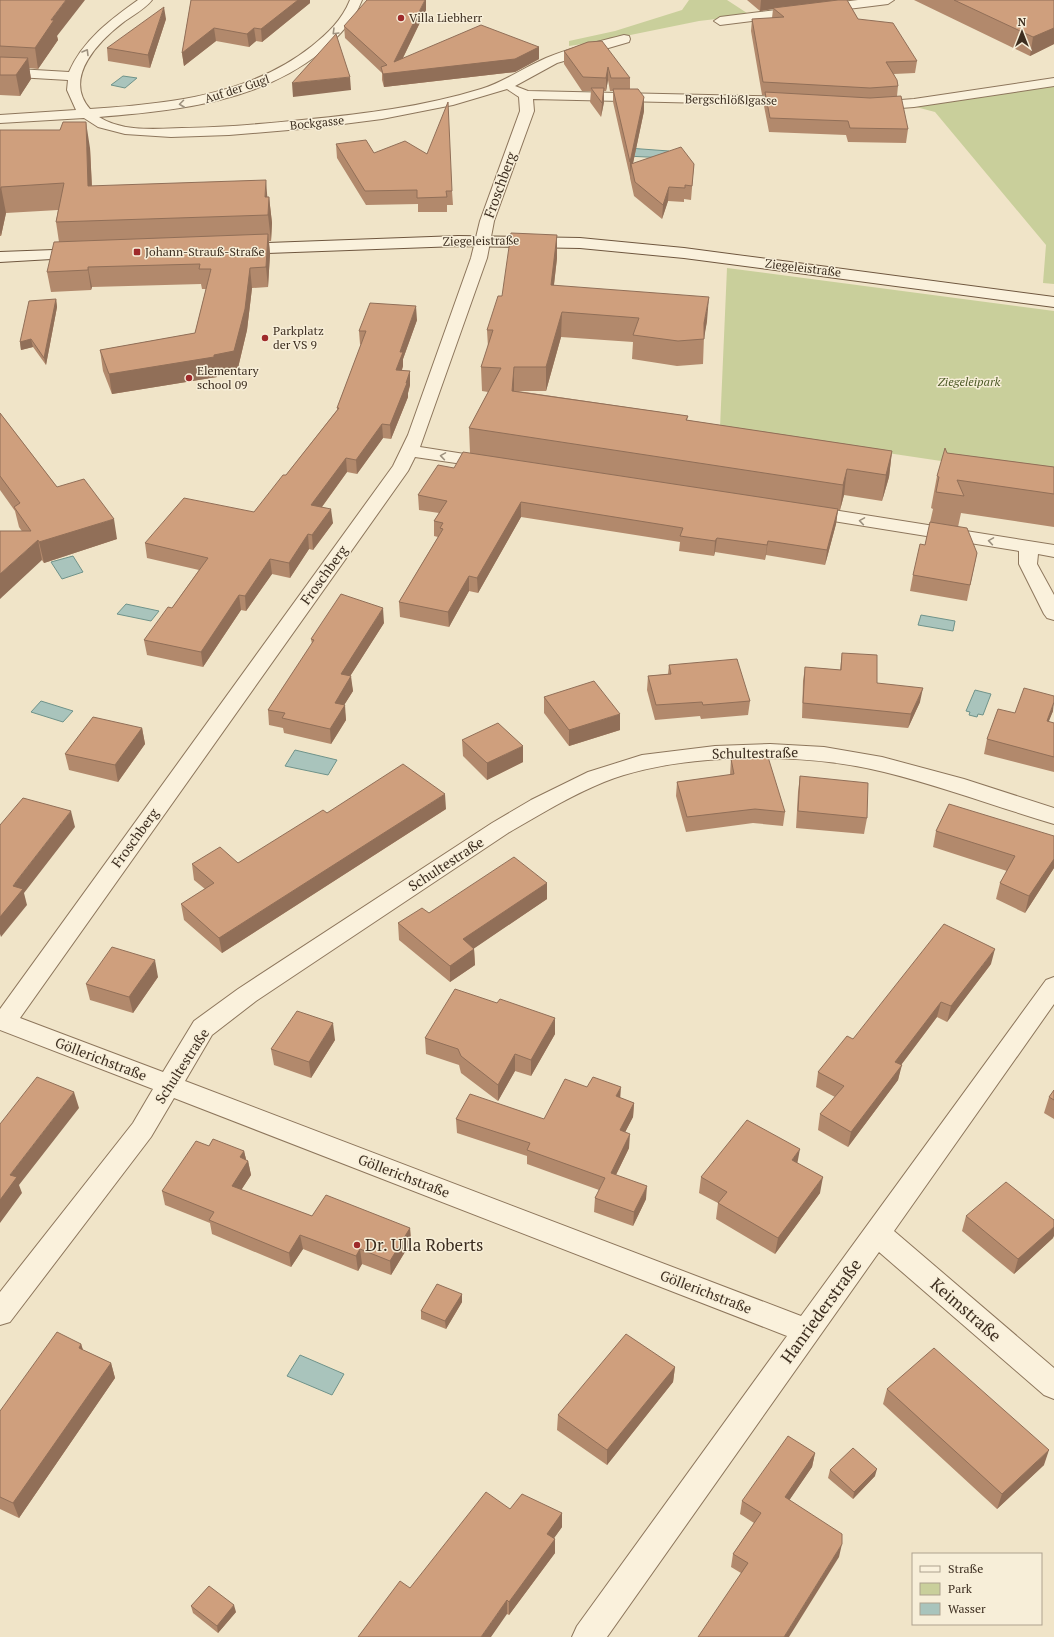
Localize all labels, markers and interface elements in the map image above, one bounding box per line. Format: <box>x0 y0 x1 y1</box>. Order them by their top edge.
place label: Villa Liebherr <box>409 10 482 25</box>
north arrow <box>1002 12 1042 52</box>
marker: Villa Liebherr <box>396 13 406 23</box>
text: N <box>1018 15 1027 29</box>
one-way arrow <box>332 27 340 35</box>
one-way arrow <box>81 49 89 56</box>
street label: Auf der Gugl <box>202 71 272 106</box>
street label: Bergschlößlgasse <box>685 91 777 108</box>
one-way arrow <box>179 99 185 108</box>
street label: Bockgasse <box>289 112 345 133</box>
street label: Froschberg <box>479 149 520 220</box>
street label: Ziegeleistraße <box>443 232 519 249</box>
place label: Johann-Strauß-Straße <box>145 244 265 259</box>
marker: Johann-Strauß-Straße <box>132 247 142 257</box>
street label: Ziegeleistraße <box>764 255 842 280</box>
place label: Parkplatz der VS 9 <box>273 323 324 352</box>
marker: Parkplatz der VS 9 <box>260 333 270 343</box>
place label: Elementary school 09 <box>197 363 259 392</box>
marker: Elementary school 09 <box>184 373 194 383</box>
park label: Ziegeleipark <box>938 374 1001 389</box>
one-way arrow <box>440 452 447 460</box>
one-way arrow <box>859 517 866 526</box>
one-way arrow <box>988 537 994 546</box>
street label: Froschberg <box>296 541 352 608</box>
street label: Schultestraße <box>712 742 798 763</box>
street label: Froschberg <box>107 804 163 871</box>
street label: Schultestraße <box>404 832 487 895</box>
street label: Schultestraße <box>150 1024 213 1107</box>
street label: Göllerichstraße <box>53 1032 150 1085</box>
street label: Göllerichstraße <box>356 1149 453 1202</box>
place label: Dr. Ulla Roberts <box>365 1233 483 1256</box>
marker: Dr. Ulla Roberts <box>352 1240 362 1250</box>
street label: Hanriederstraße <box>775 1254 866 1368</box>
street label: Göllerichstraße <box>658 1265 755 1318</box>
street label: Keimstraße <box>926 1273 1007 1347</box>
legend <box>912 1553 1042 1625</box>
text: Straße <box>948 1561 983 1576</box>
text: Park <box>948 1581 973 1596</box>
text: Wasser <box>948 1601 986 1616</box>

